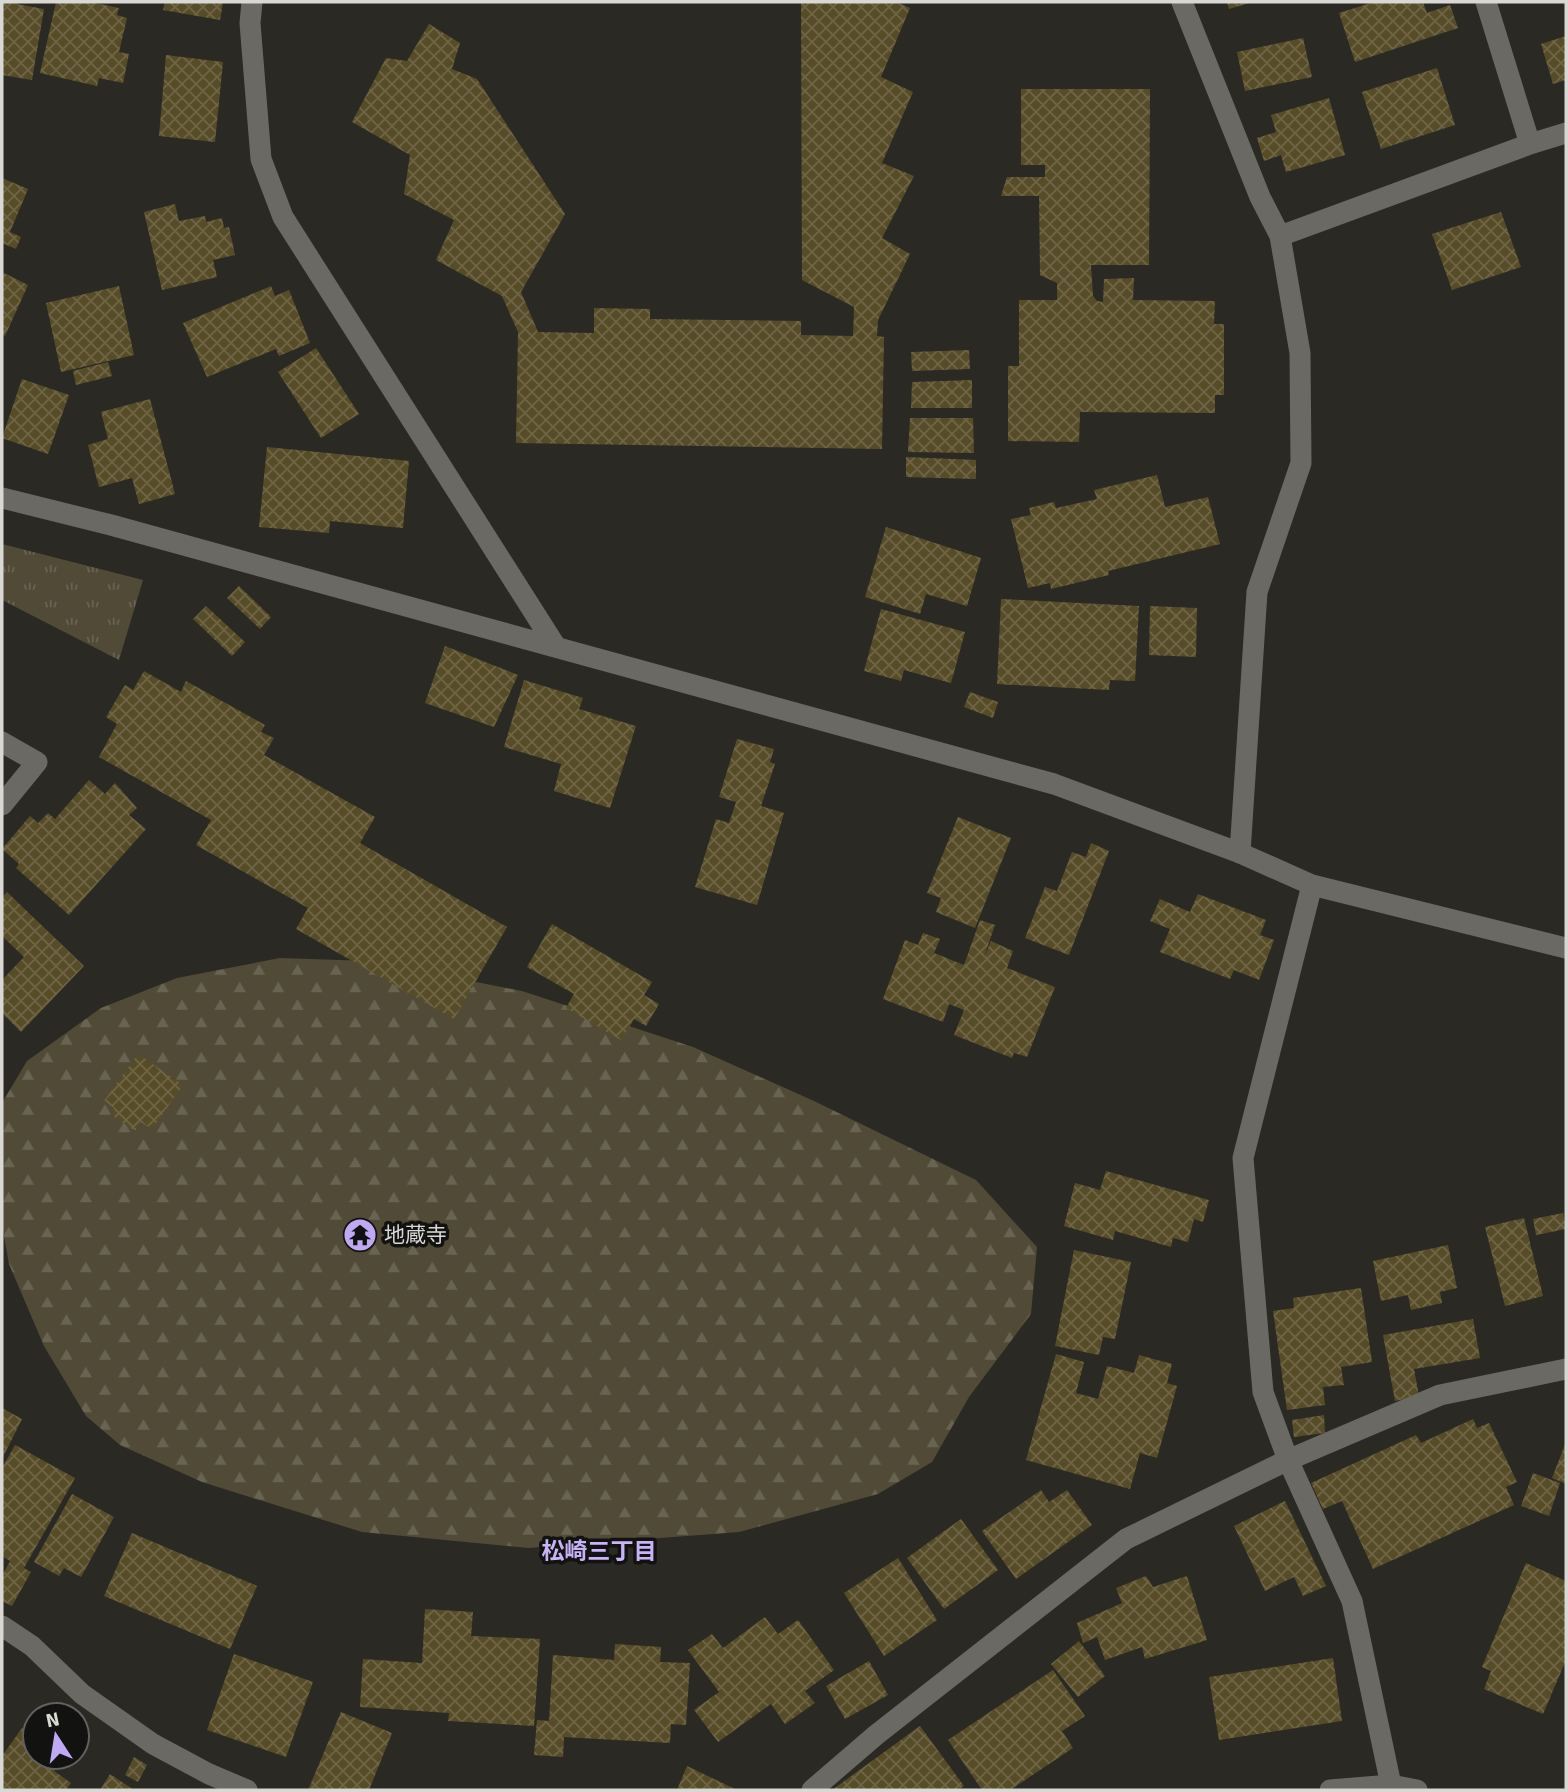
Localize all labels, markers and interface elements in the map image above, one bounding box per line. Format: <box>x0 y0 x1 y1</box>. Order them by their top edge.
temple icon: 地蔵寺 <box>341 1216 379 1254</box>
place label: 地蔵寺 <box>384 1222 447 1248</box>
district label: 松崎三丁目 <box>542 1537 657 1566</box>
north arrow <box>21 1701 91 1771</box>
text: N <box>44 1707 62 1733</box>

